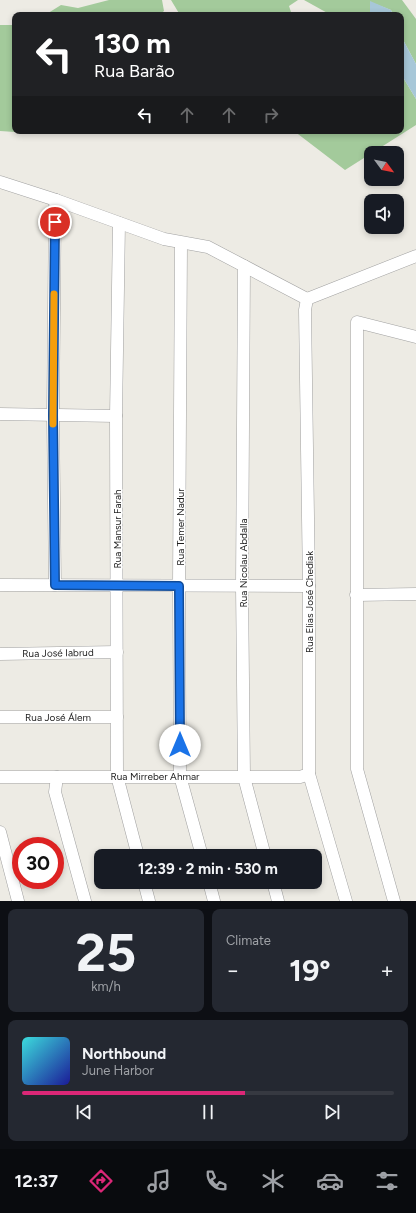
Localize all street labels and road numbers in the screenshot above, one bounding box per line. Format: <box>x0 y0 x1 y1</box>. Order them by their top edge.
street label: Rua Temer Nadur <box>174 488 187 566</box>
street label: Rua Mansur Farah <box>111 489 124 569</box>
street label: Rua Nicolau Abdalla <box>237 518 250 608</box>
street label: Rua Elias José Chediak <box>303 551 316 653</box>
street label: Rua José Iabrud <box>22 646 94 660</box>
street label: Rua José Álem <box>25 711 91 724</box>
street label: Rua Mirreber Ahmar <box>111 770 200 783</box>

